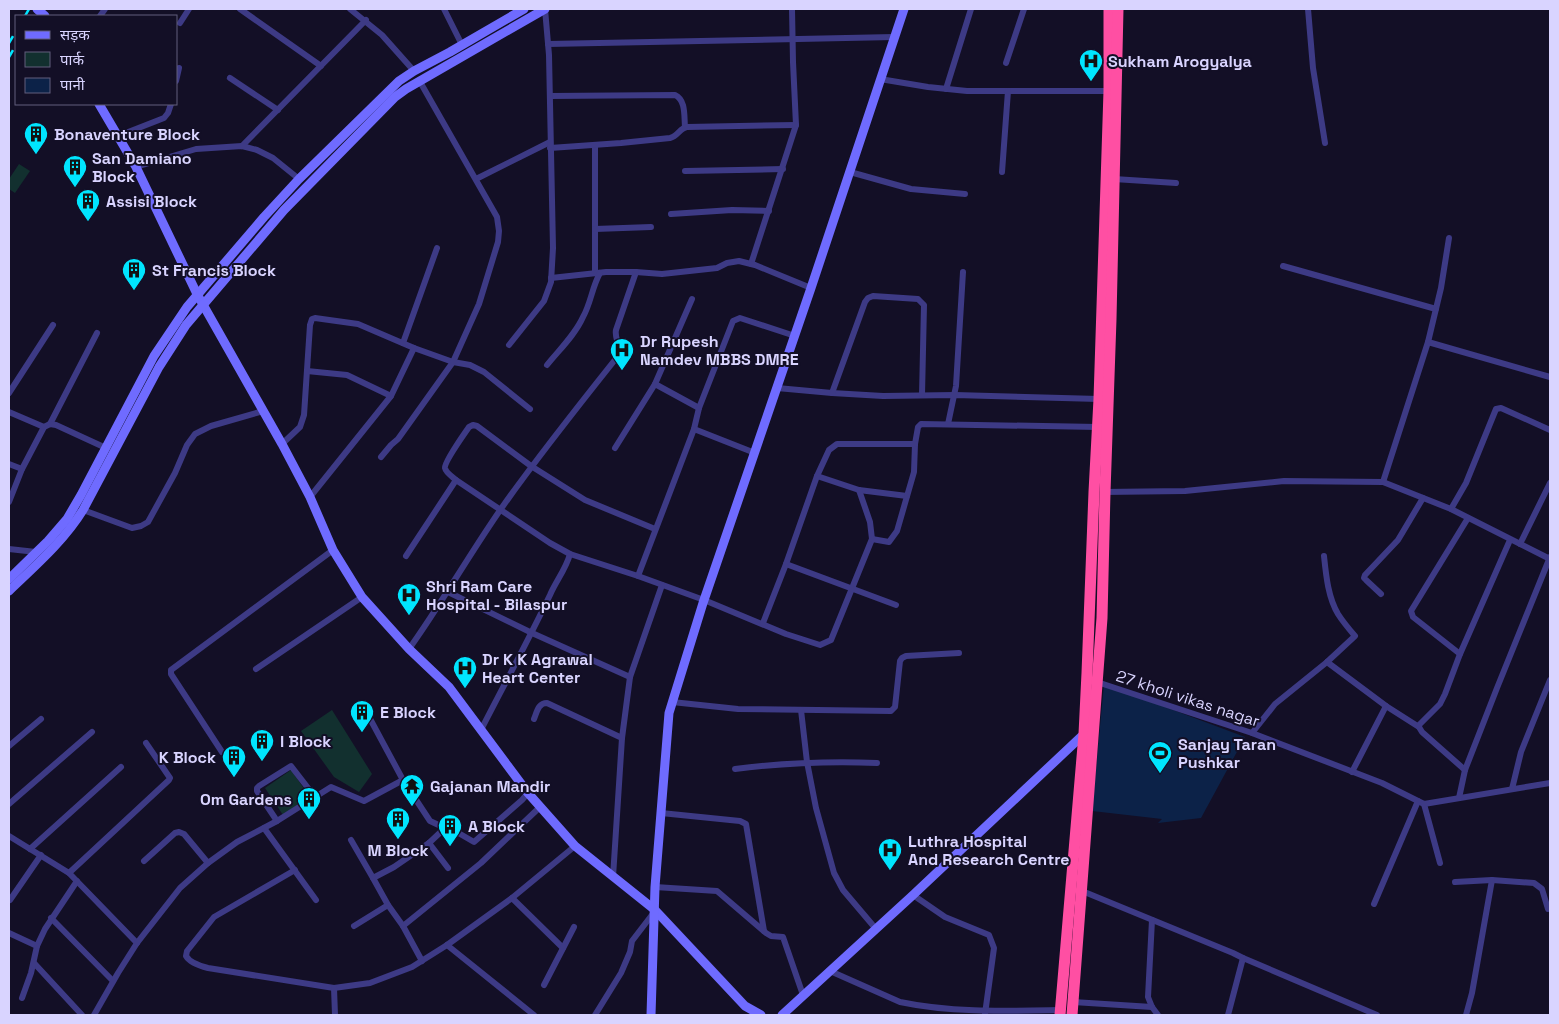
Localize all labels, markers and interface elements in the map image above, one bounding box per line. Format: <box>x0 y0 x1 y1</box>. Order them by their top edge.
legend <box>15 15 178 105</box>
text: सड़क <box>60 25 90 44</box>
hospital icon: Sukham Arogyalya <box>1078 48 1104 82</box>
text: पार्क <box>60 50 84 69</box>
place label: Sukham Arogyalya <box>1108 51 1252 72</box>
text: पानी <box>60 75 86 94</box>
building icon: Bonaventure Block <box>23 121 49 155</box>
place label: Bonaventure Block <box>54 124 200 145</box>
place label: San Damiano Block <box>92 148 192 187</box>
building icon: San Damiano Block <box>62 154 88 188</box>
building icon: Assisi Block <box>75 188 101 222</box>
place label: Assisi Block <box>106 191 197 212</box>
building icon: St Francis Block <box>121 257 147 291</box>
place label: St Francis Block <box>152 260 276 281</box>
place label: Dr Rupesh Namdev MBBS DMRE <box>640 331 799 370</box>
hospital icon: Dr Rupesh Namdev MBBS DMRE <box>609 337 635 371</box>
place label: Shri Ram Care Hospital - Bilaspur <box>426 576 567 615</box>
hospital icon: Shri Ram Care Hospital - Bilaspur <box>396 582 422 616</box>
place label: Dr K K Agrawal Heart Center <box>482 649 593 688</box>
hospital icon: Dr K K Agrawal Heart Center <box>452 655 478 689</box>
street label: 27 kholi vikas nagar <box>1113 665 1262 732</box>
building icon: E Block <box>349 699 375 733</box>
place label: E Block <box>380 702 436 723</box>
building icon: I Block <box>249 728 275 762</box>
place label: I Block <box>280 731 331 752</box>
place label: Sanjay Taran Pushkar <box>1178 734 1276 773</box>
sports icon: Sanjay Taran Pushkar <box>1147 740 1173 774</box>
building icon: K Block <box>221 744 247 778</box>
place label: K Block <box>159 747 216 768</box>
temple icon: Gajanan Mandir <box>399 773 425 807</box>
place label: Gajanan Mandir <box>430 776 550 797</box>
building icon: Om Gardens <box>296 786 322 820</box>
place label: Om Gardens <box>200 789 292 810</box>
building icon: M Block <box>385 806 411 840</box>
building icon: A Block <box>437 813 463 847</box>
place label: A Block <box>468 816 525 837</box>
place label: Luthra Hospital And Research Centre <box>908 831 1070 870</box>
hospital icon: Luthra Hospital And Research Centre <box>877 837 903 871</box>
place label: M Block <box>367 840 429 861</box>

